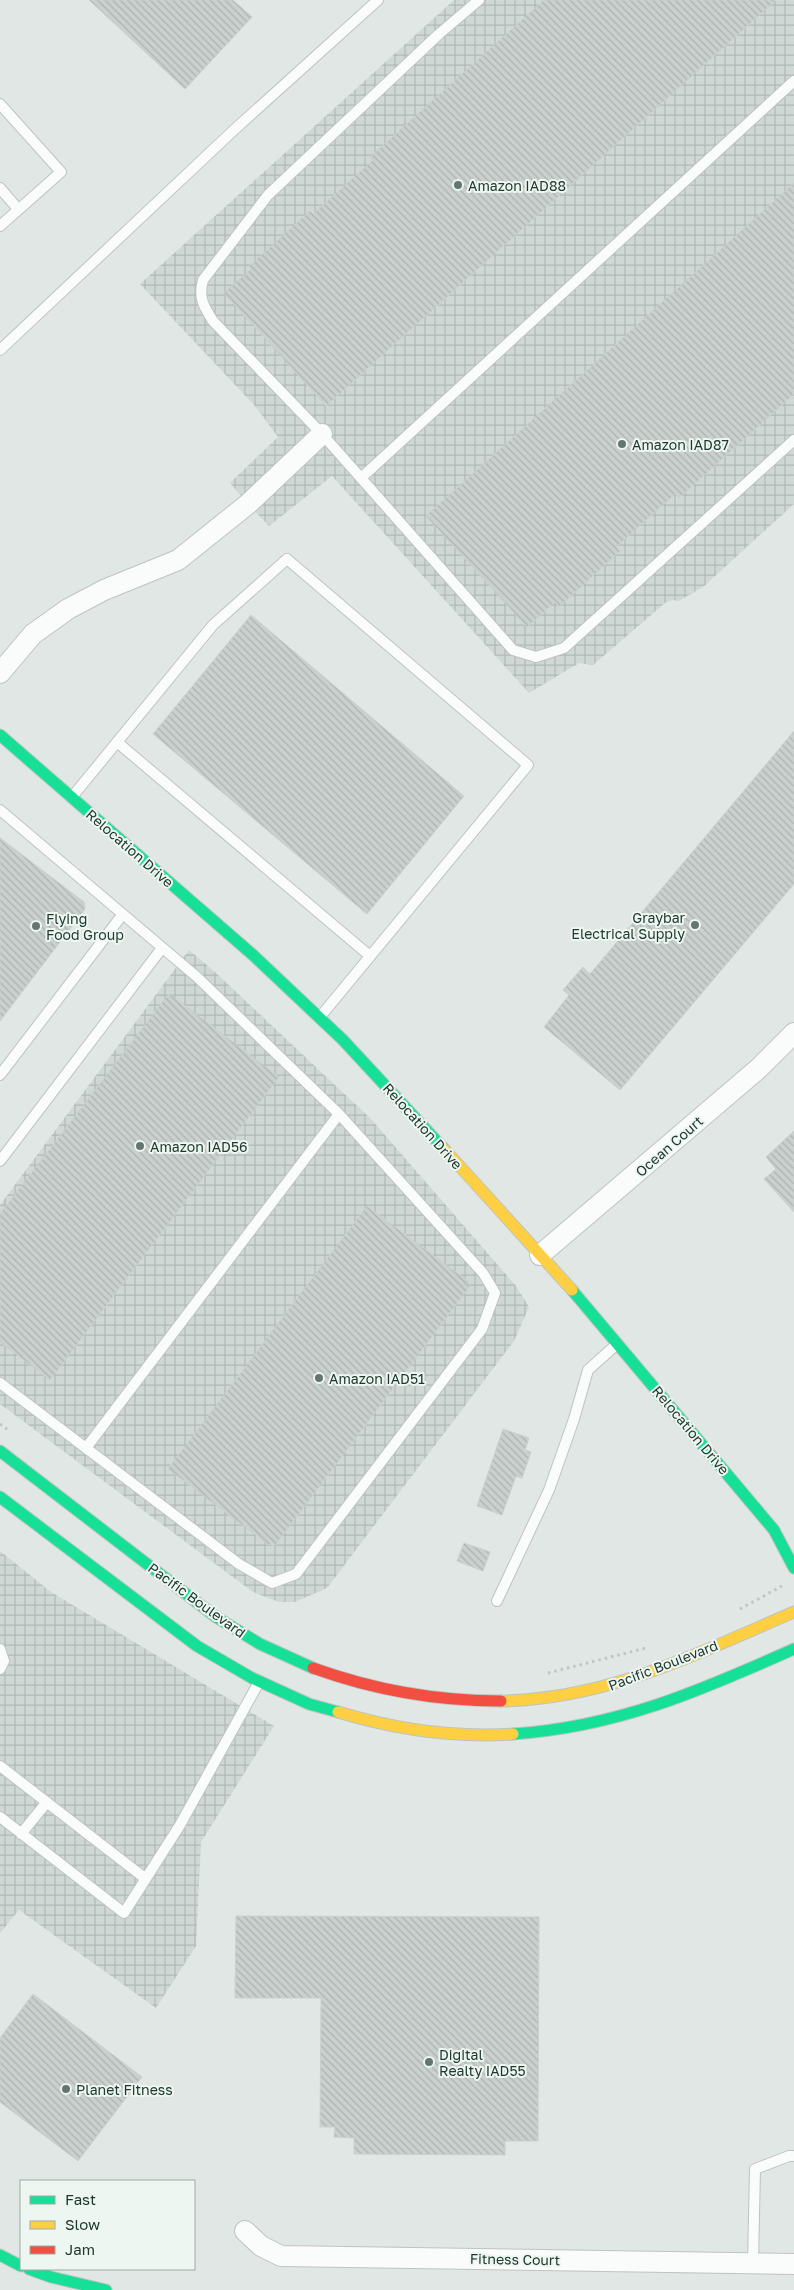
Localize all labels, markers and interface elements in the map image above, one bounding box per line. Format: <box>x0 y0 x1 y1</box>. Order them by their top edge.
place label: Amazon IAD88 <box>468 177 566 194</box>
marker: Amazon IAD88 <box>452 179 464 191</box>
place label: Amazon IAD87 <box>632 436 729 453</box>
marker: Amazon IAD87 <box>616 438 628 450</box>
street label: Relocation Drive <box>83 805 177 891</box>
place label: Graybar Electrical Supply <box>571 909 686 942</box>
place label: Flying Food Group <box>46 910 124 943</box>
marker: Graybar Electrical Supply <box>689 919 701 931</box>
marker: Flying Food Group <box>30 920 42 932</box>
street label: Relocation Drive <box>380 1079 466 1173</box>
street label: Ocean Court <box>632 1112 706 1180</box>
place label: Amazon IAD56 <box>150 1138 248 1155</box>
marker: Amazon IAD56 <box>134 1140 146 1152</box>
place label: Amazon IAD51 <box>329 1370 425 1387</box>
marker: Amazon IAD51 <box>313 1372 325 1384</box>
street label: Relocation Drive <box>649 1382 733 1478</box>
street label: Pacific Boulevard <box>145 1559 249 1641</box>
street label: Pacific Boulevard <box>606 1636 720 1694</box>
place label: Digital Realty IAD55 <box>439 2046 526 2079</box>
marker: Digital Realty IAD55 <box>423 2056 435 2068</box>
place label: Planet Fitness <box>76 2081 173 2098</box>
marker: Planet Fitness <box>60 2083 72 2095</box>
legend <box>20 2180 195 2270</box>
text: Fast <box>65 2190 96 2208</box>
text: Slow <box>65 2215 100 2233</box>
text: Jam <box>65 2240 95 2258</box>
street label: Fitness Court <box>470 2250 560 2268</box>

